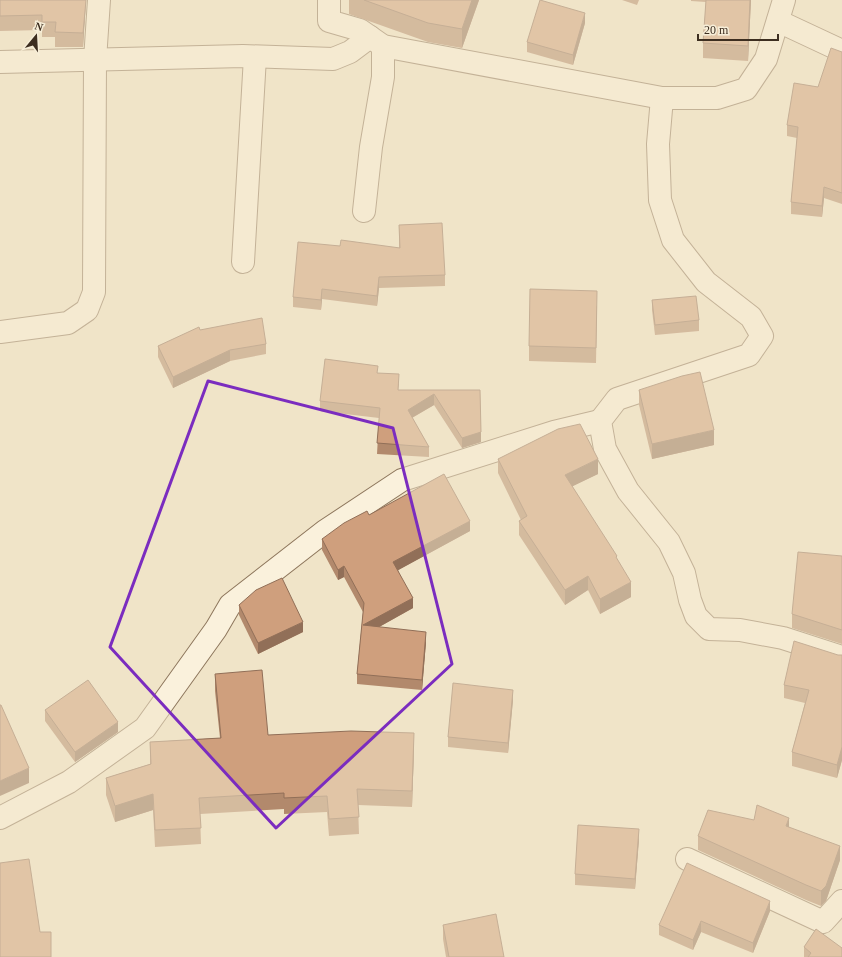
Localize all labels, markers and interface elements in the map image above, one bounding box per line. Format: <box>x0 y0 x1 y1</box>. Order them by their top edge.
north arrow <box>16 16 56 56</box>
scale bar <box>698 16 778 42</box>
text: N <box>33 20 45 33</box>
text: 20 m <box>704 23 729 37</box>

